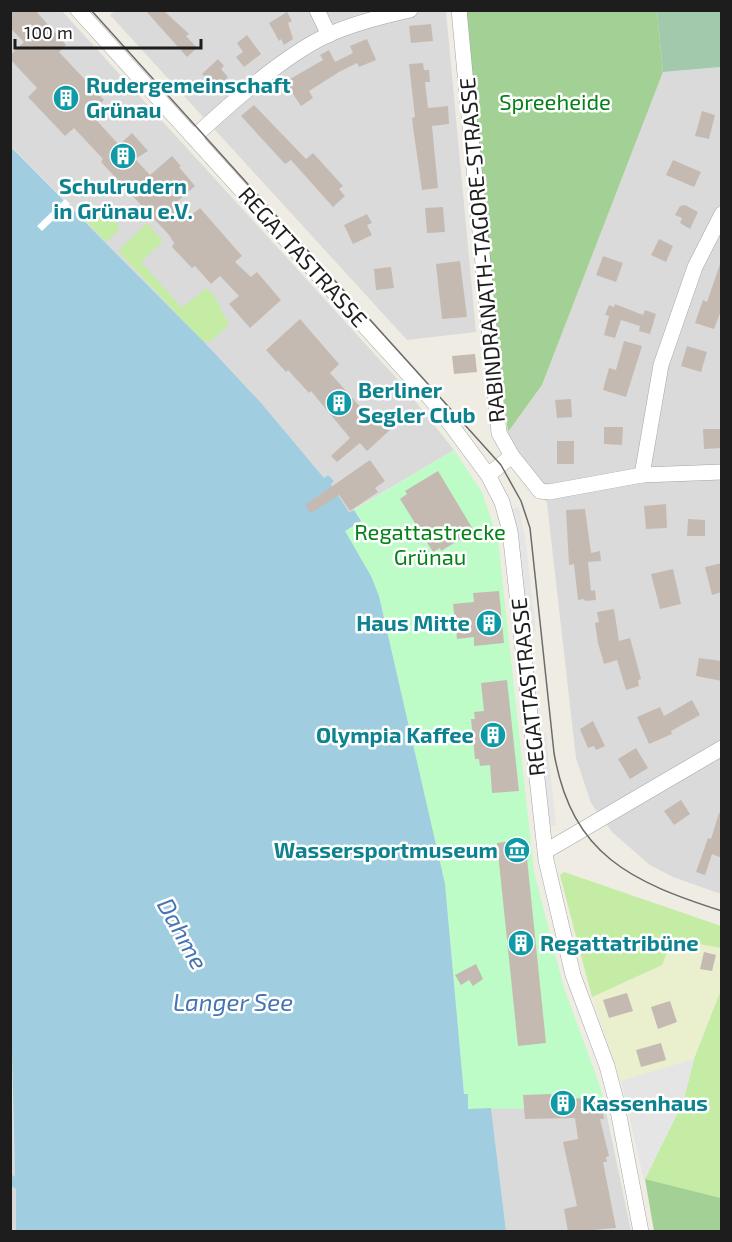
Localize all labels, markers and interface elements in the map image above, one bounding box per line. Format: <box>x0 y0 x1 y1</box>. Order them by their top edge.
scale bar <box>15 12 201 50</box>
text: 100 m <box>24 21 73 43</box>
place label: Rudergemeinschaft Grünau <box>86 71 291 122</box>
street label: RABINDRANATH-TAGORE-STRASSE <box>453 76 509 424</box>
building icon: Rudergemeinschaft Grünau <box>51 83 81 113</box>
park label: Spreeheide <box>499 88 611 114</box>
building icon: Schulrudern in Grünau e.V. <box>108 141 138 171</box>
place label: Schulrudern in Grünau e.V. <box>53 172 193 223</box>
street label: REGATTASTRASSE <box>234 181 373 332</box>
place label: Berliner Segler Club <box>358 376 476 427</box>
building icon: Berliner Segler Club <box>324 388 354 418</box>
park label: Regattastrecke Grünau <box>354 518 506 569</box>
street label: REGATTASTRASSE <box>505 597 549 778</box>
building icon: Haus Mitte <box>474 608 504 638</box>
place label: Haus Mitte <box>356 609 470 635</box>
building icon: Olympia Kaffee <box>478 720 508 750</box>
place label: Olympia Kaffee <box>316 721 474 748</box>
museum icon: Wassersportmuseum <box>502 835 532 865</box>
place label: Wassersportmuseum <box>274 836 498 862</box>
water label: Dahme <box>152 892 215 974</box>
building icon: Regattatribüne <box>506 928 536 958</box>
place label: Regattatribüne <box>540 929 699 955</box>
water label: Langer See <box>173 987 293 1016</box>
building icon: Kassenhaus <box>548 1088 578 1118</box>
place label: Kassenhaus <box>582 1089 708 1115</box>

